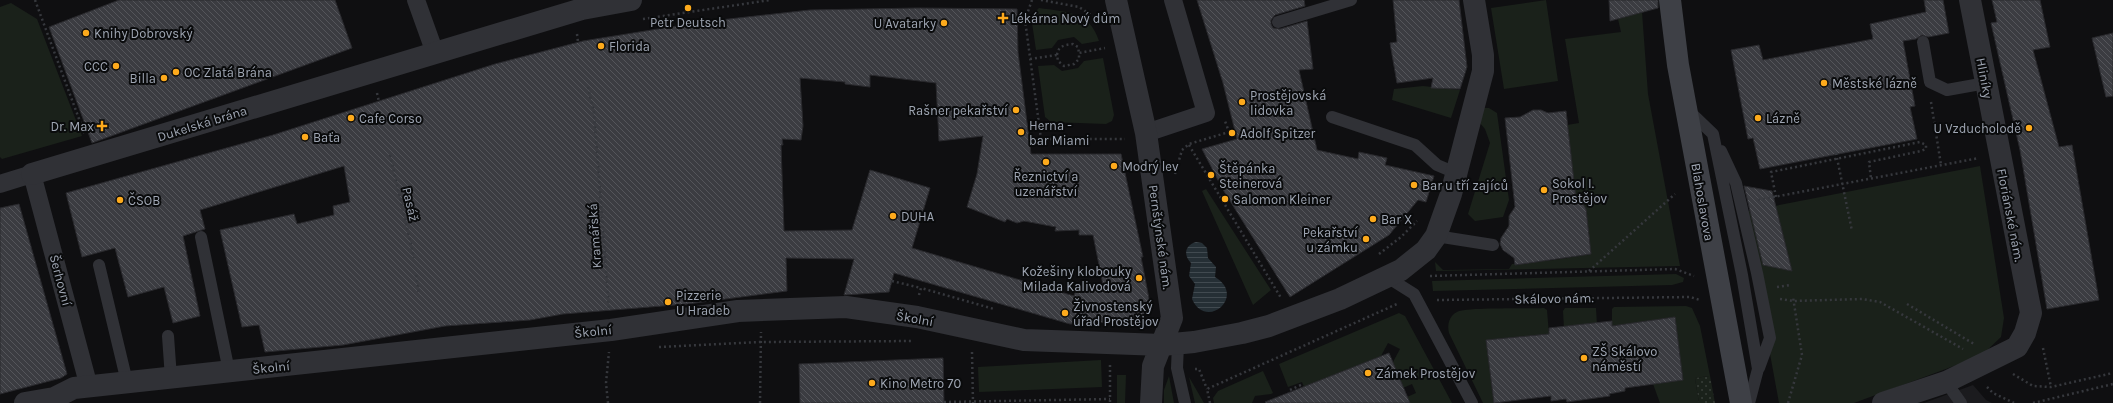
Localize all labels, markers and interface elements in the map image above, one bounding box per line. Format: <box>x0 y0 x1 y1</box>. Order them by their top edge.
marker: Petr Deutsch <box>683 3 693 13</box>
place label: Lékárna Nový dům <box>1011 11 1120 26</box>
marker: Lékárna Nový dům <box>998 13 1008 23</box>
place label: Petr Deutsch <box>650 15 726 30</box>
place label: U Avatarky <box>874 16 936 31</box>
marker: U Avatarky <box>939 18 949 28</box>
place label: Knihy Dobrovský <box>94 26 193 41</box>
marker: Knihy Dobrovský <box>81 28 91 38</box>
place label: Florida <box>609 39 650 54</box>
marker: Florida <box>596 41 606 51</box>
street label: Hliníky <box>1973 56 1996 100</box>
place label: CCC <box>84 59 108 74</box>
marker: CCC <box>111 61 121 71</box>
place label: OC Zlatá Brána <box>184 65 272 80</box>
marker: OC Zlatá Brána <box>171 67 181 77</box>
place label: Billa <box>130 71 156 86</box>
marker: Billa <box>159 73 169 83</box>
place label: Městské lázně <box>1832 76 1917 91</box>
marker: Městské lázně <box>1819 78 1829 88</box>
place label: Prostějovská lidovka <box>1250 88 1326 118</box>
marker: Prostějovská lidovka <box>1237 97 1247 107</box>
street label: Dukelská brána <box>155 103 249 144</box>
place label: Rašner pekařství <box>908 103 1008 118</box>
marker: Rašner pekařství <box>1011 105 1021 115</box>
place label: Cafe Corso <box>359 111 422 126</box>
place label: Lázně <box>1766 111 1800 126</box>
marker: Cafe Corso <box>346 113 356 123</box>
marker: Lázně <box>1753 113 1763 123</box>
place label: Herna - bar Miami <box>1029 118 1090 148</box>
place label: Dr. Max <box>50 119 94 134</box>
marker: Dr. Max <box>97 121 107 131</box>
place label: U Vzducholodě <box>1934 121 2021 136</box>
marker: U Vzducholodě <box>2024 123 2034 133</box>
place label: Adolf Spitzer <box>1240 126 1316 141</box>
marker: Herna - bar Miami <box>1016 127 1026 137</box>
marker: Adolf Spitzer <box>1227 128 1237 138</box>
place label: Baťa <box>313 130 340 145</box>
marker: Baťa <box>300 132 310 142</box>
marker: Řeznictví a uzenářství <box>1041 157 1051 167</box>
place label: Modrý lev <box>1122 159 1179 174</box>
place label: Štěpánka Steinerová <box>1219 160 1282 191</box>
marker: Modrý lev <box>1109 161 1119 171</box>
street label: Blahoslavova <box>1688 162 1717 242</box>
street label: Floriánské nám. <box>1994 167 2027 263</box>
place label: Řeznictví a uzenářství <box>1014 168 1078 199</box>
marker: Štěpánka Steinerová <box>1206 170 1216 180</box>
place label: Sokol I. Prostějov <box>1552 176 1608 206</box>
place label: Bar u tří zajíců <box>1422 178 1508 193</box>
marker: Bar u tří zajíců <box>1409 180 1419 190</box>
street label: Pernštýnské nám. <box>1146 184 1175 290</box>
marker: Sokol I. Prostějov <box>1539 185 1549 195</box>
street label: Pasáž <box>399 186 422 223</box>
place label: ČSOB <box>128 192 160 208</box>
place label: Salomon Kleiner <box>1233 192 1331 207</box>
marker: Salomon Kleiner <box>1220 194 1230 204</box>
marker: ČSOB <box>115 195 125 205</box>
street label: Kramářská <box>585 203 604 269</box>
place label: DUHA <box>901 209 935 224</box>
marker: DUHA <box>888 211 898 221</box>
place label: Bar X <box>1381 212 1412 227</box>
marker: Bar X <box>1368 214 1378 224</box>
place label: Pekařství u zámku <box>1303 225 1358 255</box>
marker: Pekařství u zámku <box>1361 234 1371 244</box>
street label: Šerhovní <box>46 253 76 308</box>
place label: Kožešiny klobouky Milada Kalivodová <box>1022 264 1131 294</box>
marker: Kožešiny klobouky Milada Kalivodová <box>1134 273 1144 283</box>
place label: Pizzerie U Hradeb <box>676 288 730 318</box>
street label: Skálovo nám. <box>1514 290 1594 307</box>
marker: Pizzerie U Hradeb <box>663 297 673 307</box>
place label: Živnostenský úřad Prostějov <box>1073 298 1159 329</box>
street label: Školní <box>895 307 935 329</box>
marker: Živnostenský úřad Prostějov <box>1060 308 1070 318</box>
street label: Školní <box>573 321 613 341</box>
place label: ZŠ Skálovo náměstí <box>1592 343 1657 374</box>
marker: ZŠ Skálovo náměstí <box>1579 353 1589 363</box>
street label: Školní <box>251 357 291 377</box>
place label: Zámek Prostějov <box>1376 366 1476 381</box>
marker: Zámek Prostějov <box>1363 368 1373 378</box>
place label: Kino Metro 70 <box>880 376 961 391</box>
marker: Kino Metro 70 <box>867 378 877 388</box>

